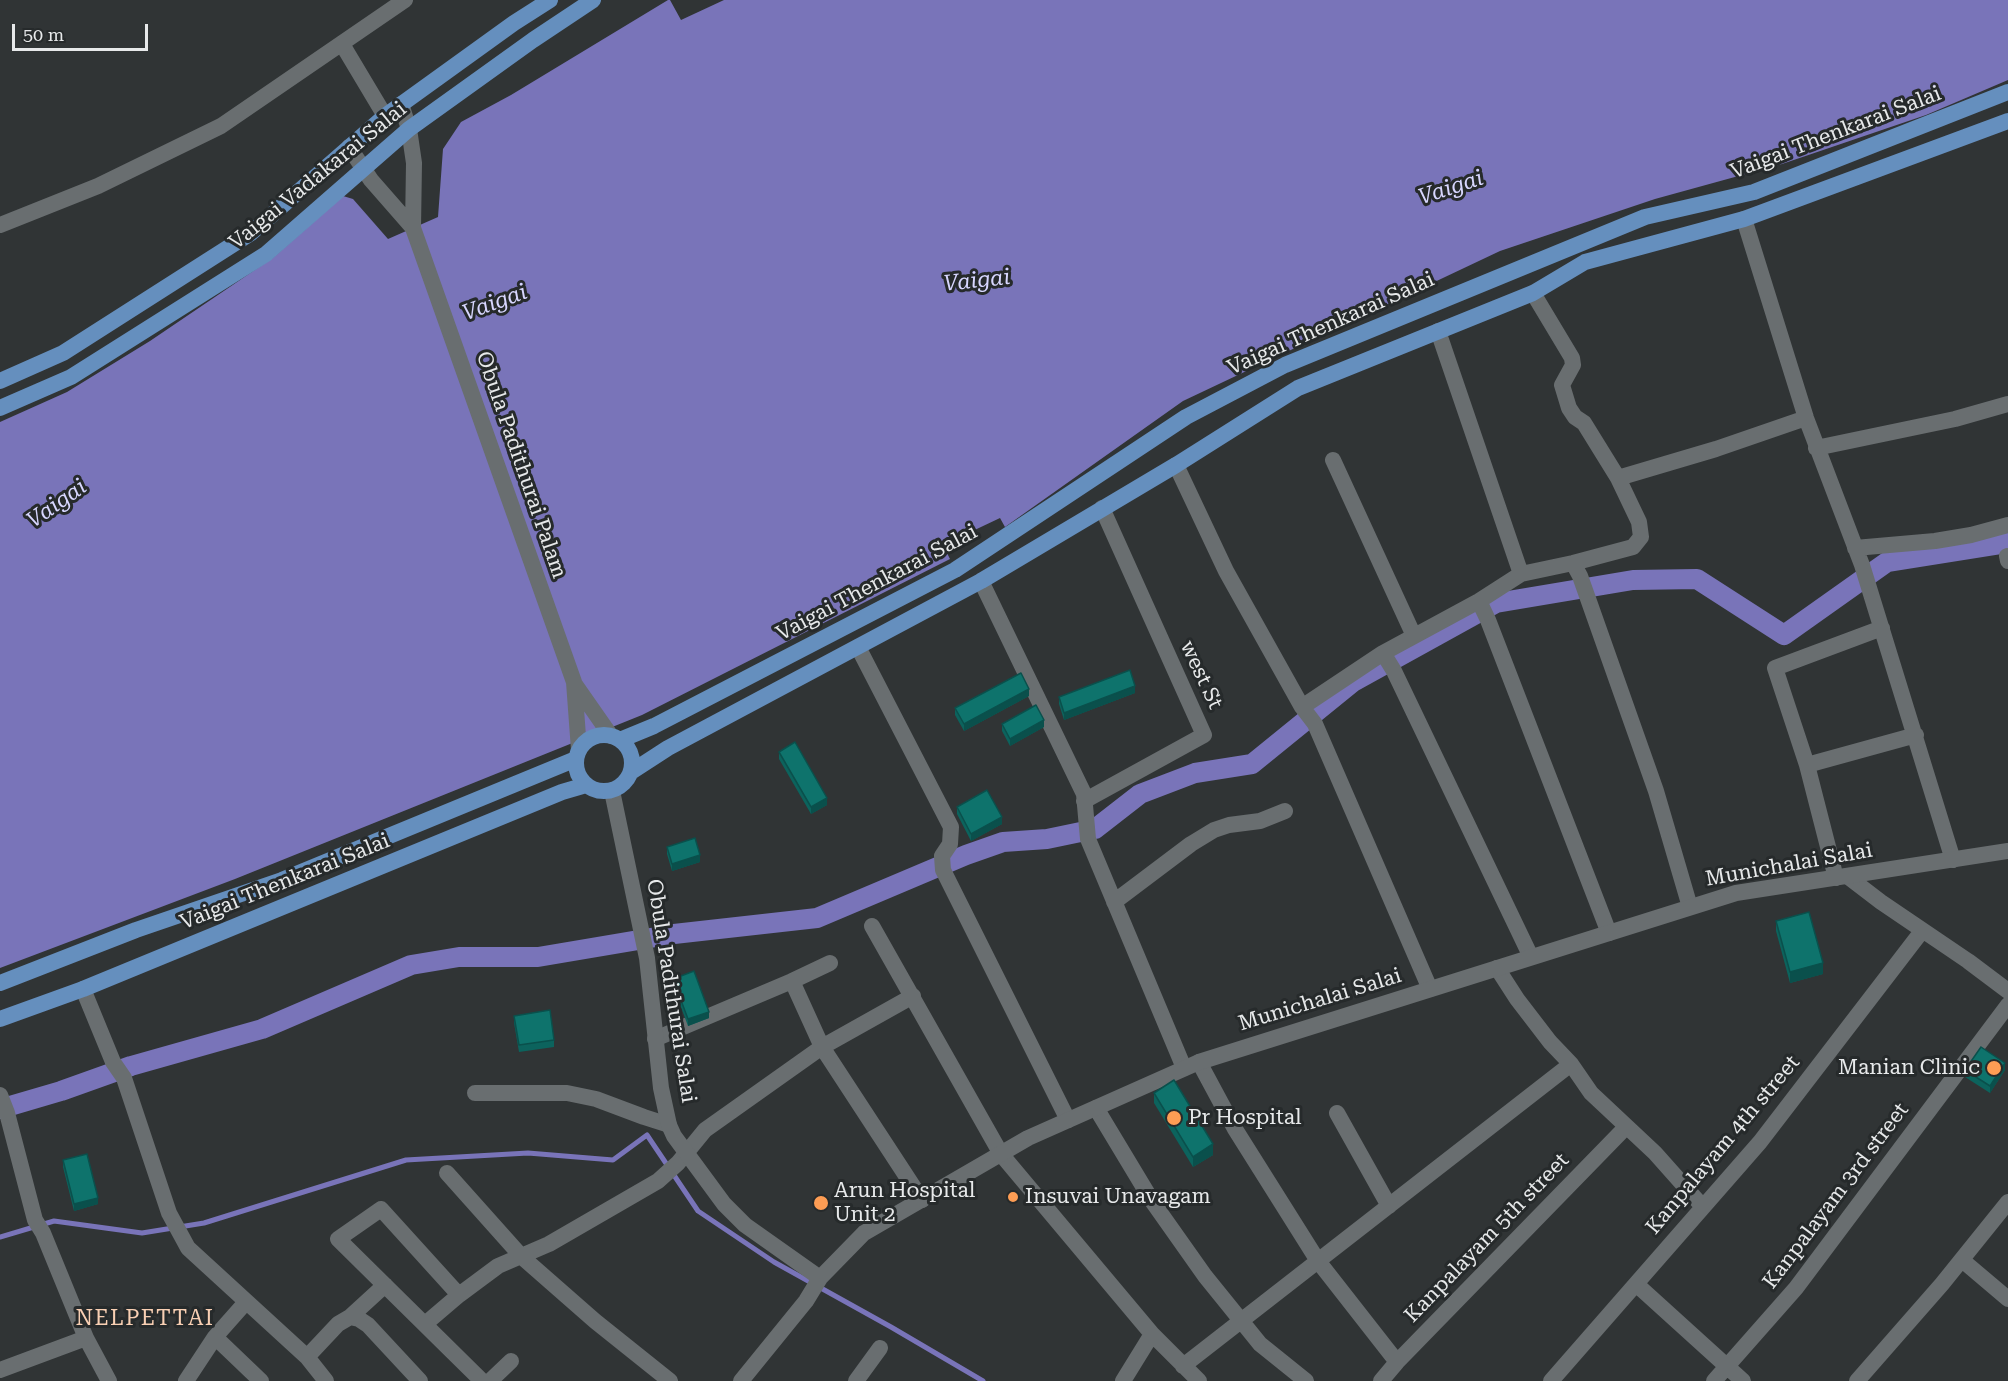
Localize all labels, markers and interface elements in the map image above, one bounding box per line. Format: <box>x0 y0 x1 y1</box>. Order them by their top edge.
scale bar <box>15 12 152 50</box>
text: 50 m <box>23 24 64 45</box>
street label: Vaigai Thenkarai Salai <box>1727 81 1945 185</box>
street label: Vaigai Vadakarai Salai <box>224 97 412 255</box>
water label: Vaigai <box>1415 165 1487 211</box>
water label: Vaigai <box>942 264 1012 298</box>
street label: Vaigai Thenkarai Salai <box>1224 267 1438 381</box>
water label: Vaigai <box>459 279 531 327</box>
street label: Obula Padithurai Palam <box>470 348 572 582</box>
water label: Vaigai <box>22 474 92 534</box>
street label: Vaigai Thenkarai Salai <box>772 519 982 647</box>
street label: west St <box>1174 637 1228 713</box>
street label: Vaigai Thenkarai Salai <box>177 828 393 936</box>
street label: Munichalai Salai <box>1704 838 1874 892</box>
street label: Obula Padithurai Salai <box>641 877 701 1105</box>
street label: Munichalai Salai <box>1236 963 1404 1037</box>
street label: Kanpalayam 4th street <box>1641 1050 1805 1240</box>
place label: Manian Clinic <box>1838 1055 1980 1081</box>
marker: Manian Clinic <box>1985 1059 2003 1077</box>
street label: Kanpalayam 3rd street <box>1758 1098 1914 1294</box>
place label: Pr Hospital <box>1188 1105 1302 1131</box>
marker: Pr Hospital <box>1165 1109 1183 1127</box>
street label: Kanpalayam 5th street <box>1400 1148 1574 1328</box>
place label: Arun Hospital Unit 2 <box>834 1178 975 1228</box>
place label: Insuvai Unavagam <box>1025 1184 1211 1210</box>
marker: Insuvai Unavagam <box>1006 1190 1020 1204</box>
marker: Arun Hospital Unit 2 <box>812 1194 830 1212</box>
district label: NELPETTAI <box>75 1306 215 1332</box>

